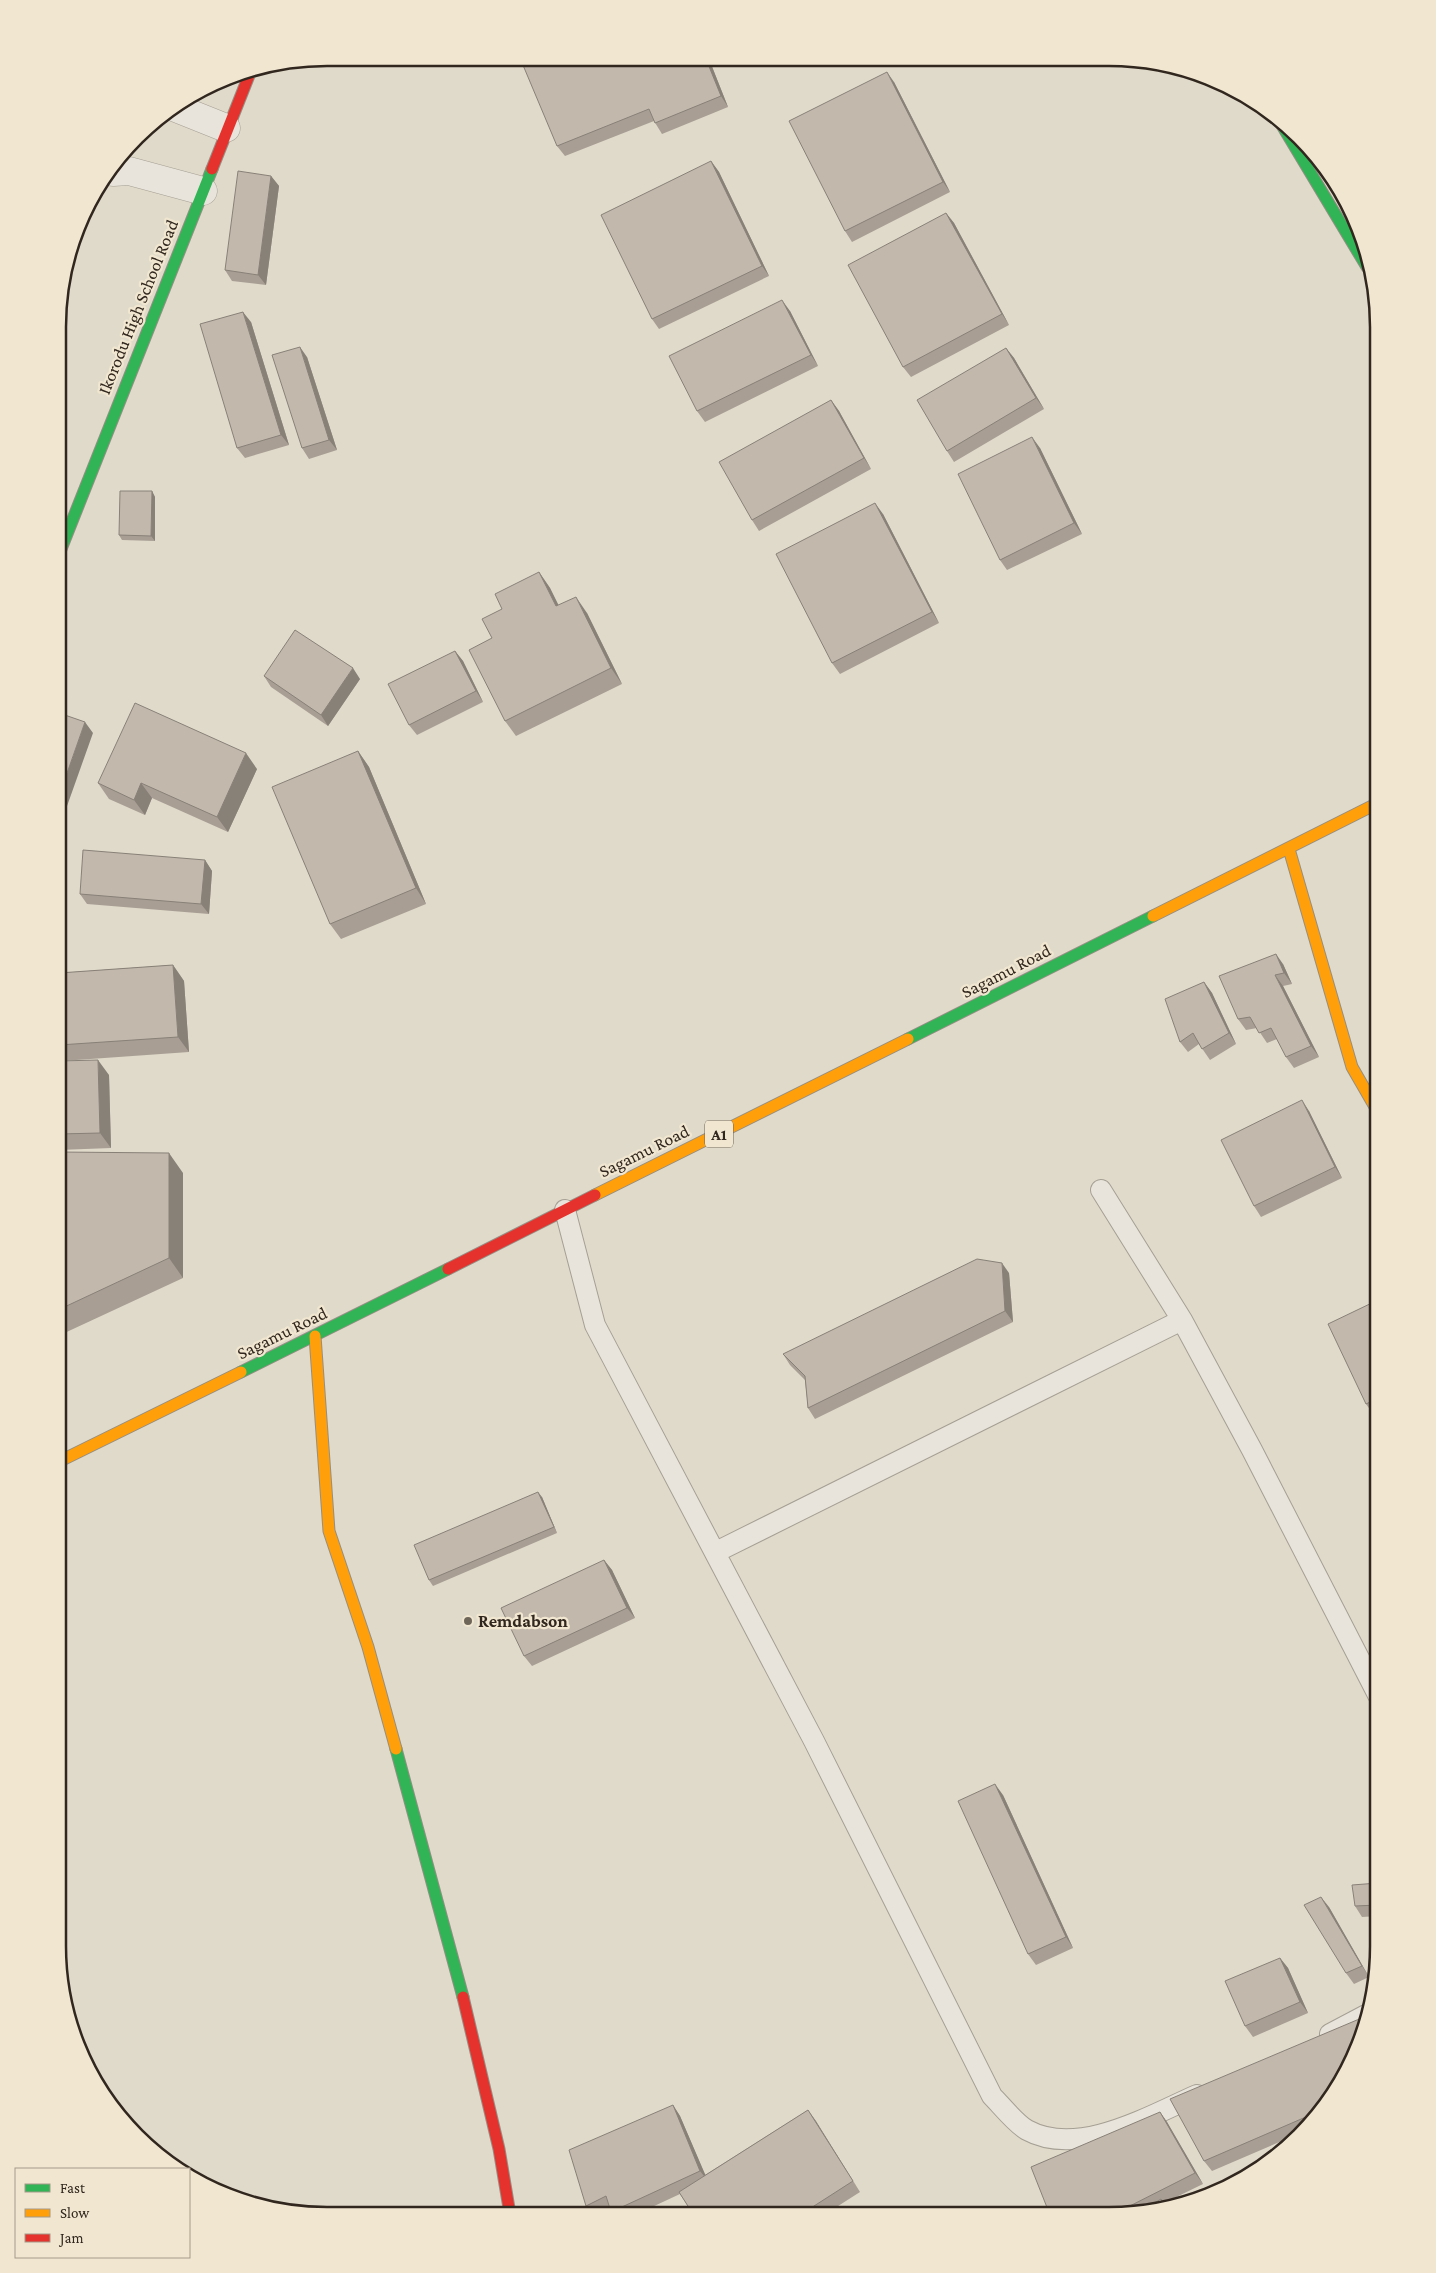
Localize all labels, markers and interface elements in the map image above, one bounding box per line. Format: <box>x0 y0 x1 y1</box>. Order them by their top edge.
street label: Ikorodu High School Road <box>94 216 182 397</box>
street label: Sagamu Road <box>958 940 1054 1002</box>
street label: Sagamu Road <box>596 1120 693 1181</box>
road number: A1 <box>705 1120 733 1148</box>
street label: Sagamu Road <box>234 1302 331 1363</box>
place label: Remdabson <box>478 1611 568 1631</box>
marker: Remdabson <box>462 1615 474 1627</box>
legend <box>15 2168 190 2258</box>
text: Fast <box>60 2180 86 2196</box>
text: Slow <box>60 2205 90 2221</box>
text: Jam <box>58 2230 83 2247</box>

